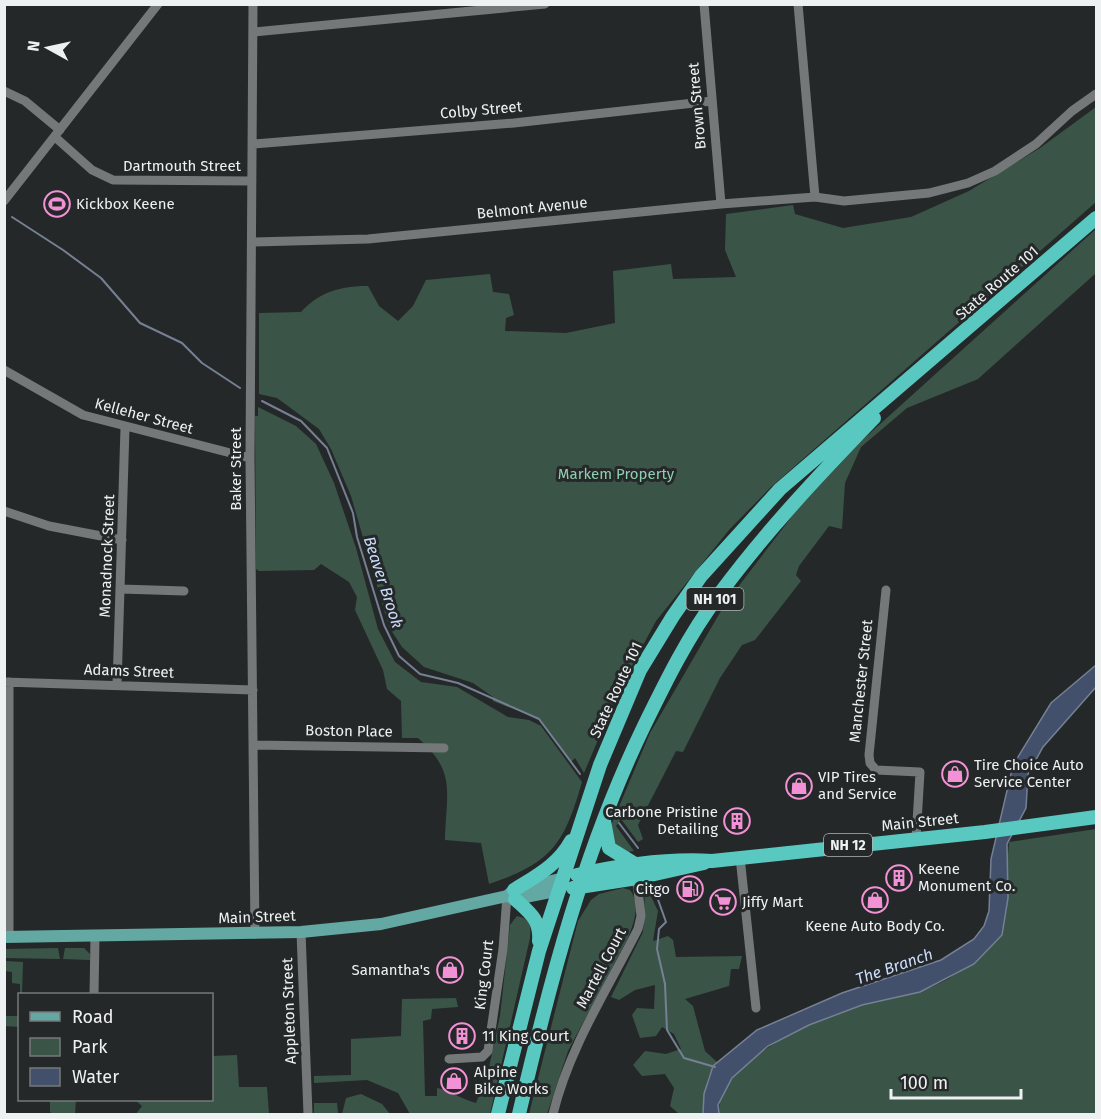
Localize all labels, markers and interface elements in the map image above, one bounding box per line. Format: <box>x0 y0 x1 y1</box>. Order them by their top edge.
north arrow <box>18 18 78 78</box>
text: N <box>23 39 44 53</box>
street label: Brown Street <box>684 61 710 150</box>
street label: Colby Street <box>439 97 523 123</box>
street label: Dartmouth Street <box>123 157 242 175</box>
sports icon: Kickbox Keene <box>42 189 72 219</box>
street label: Belmont Avenue <box>476 193 588 223</box>
place label: Kickbox Keene <box>76 195 175 213</box>
street label: State Route 101 <box>952 242 1042 324</box>
street label: Kelleher Street <box>93 394 196 438</box>
street label: Baker Street <box>227 427 245 511</box>
park label: Markem Property <box>558 465 675 483</box>
street label: Monadnock Street <box>96 493 118 618</box>
water label: Beaver Brook <box>360 534 407 631</box>
road number: NH 101 <box>686 588 744 610</box>
street label: Manchester Street <box>846 618 876 743</box>
street label: State Route 101 <box>586 639 646 741</box>
street label: Adams Street <box>84 660 175 682</box>
street label: Boston Place <box>305 721 393 741</box>
place label: Tire Choice Auto Service Center <box>974 756 1084 791</box>
shop icon: Tire Choice Auto Service Center <box>940 759 970 789</box>
place label: VIP Tires and Service <box>818 768 897 803</box>
shop icon: VIP Tires and Service <box>784 771 814 801</box>
place label: Carbone Pristine Detailing <box>605 803 718 838</box>
building icon: Carbone Pristine Detailing <box>722 806 752 836</box>
street label: Main Street <box>881 809 960 835</box>
road number: NH 12 <box>824 834 872 856</box>
place label: Keene Monument Co. <box>918 860 1015 895</box>
building icon: Keene Monument Co. <box>884 863 914 893</box>
fuel station icon: Citgo <box>675 874 705 904</box>
place label: Citgo <box>636 880 670 898</box>
shop icon: Keene Auto Body Co. <box>860 885 890 915</box>
supermarket icon: Jiffy Mart <box>708 887 738 917</box>
place label: Jiffy Mart <box>742 893 804 911</box>
street label: Main Street <box>218 907 297 927</box>
place label: Keene Auto Body Co. <box>805 917 945 935</box>
street label: Martell Court <box>572 924 630 1011</box>
street label: King Court <box>471 938 497 1011</box>
water label: The Branch <box>853 944 935 989</box>
shop icon: Samantha's <box>435 955 465 985</box>
street label: Appleton Street <box>278 957 300 1064</box>
place label: Samantha's <box>352 961 430 979</box>
legend <box>18 993 213 1101</box>
text: Road <box>72 1006 114 1028</box>
building icon: 11 King Court <box>447 1021 477 1051</box>
place label: 11 King Court <box>482 1027 570 1045</box>
text: Park <box>72 1036 108 1058</box>
scale bar <box>891 1062 1022 1100</box>
place label: Alpine Bike Works <box>474 1063 548 1098</box>
text: Water <box>72 1066 119 1088</box>
shop icon: Alpine Bike Works <box>439 1066 469 1096</box>
text: 100 m <box>900 1072 948 1094</box>

